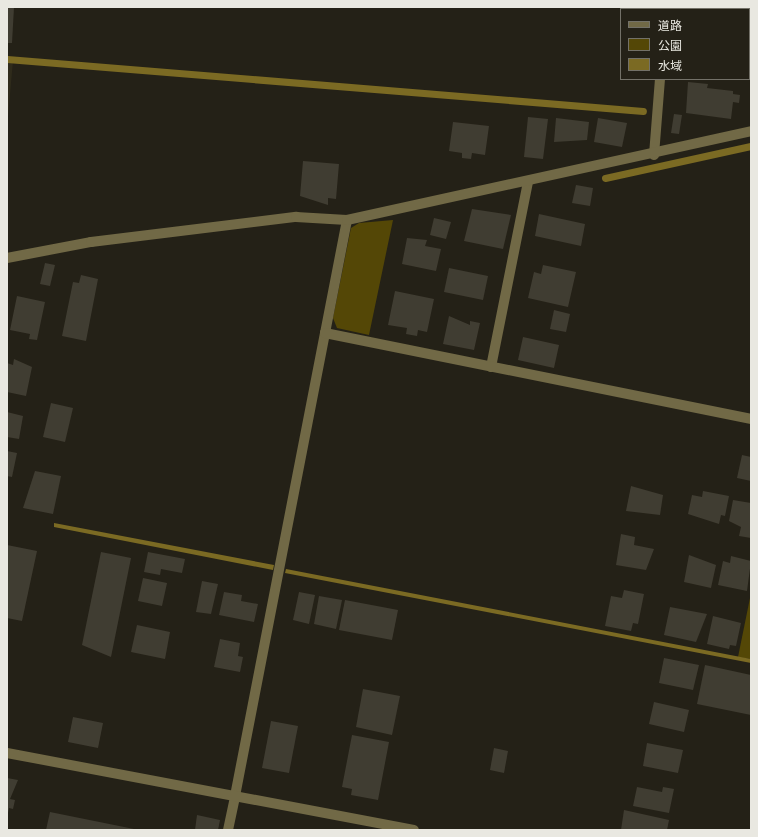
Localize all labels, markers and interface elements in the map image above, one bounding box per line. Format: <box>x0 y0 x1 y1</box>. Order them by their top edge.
legend <box>620 8 750 80</box>
text: 道路 <box>658 19 682 33</box>
text: 公園 <box>658 39 682 53</box>
text: 水域 <box>658 59 682 73</box>

